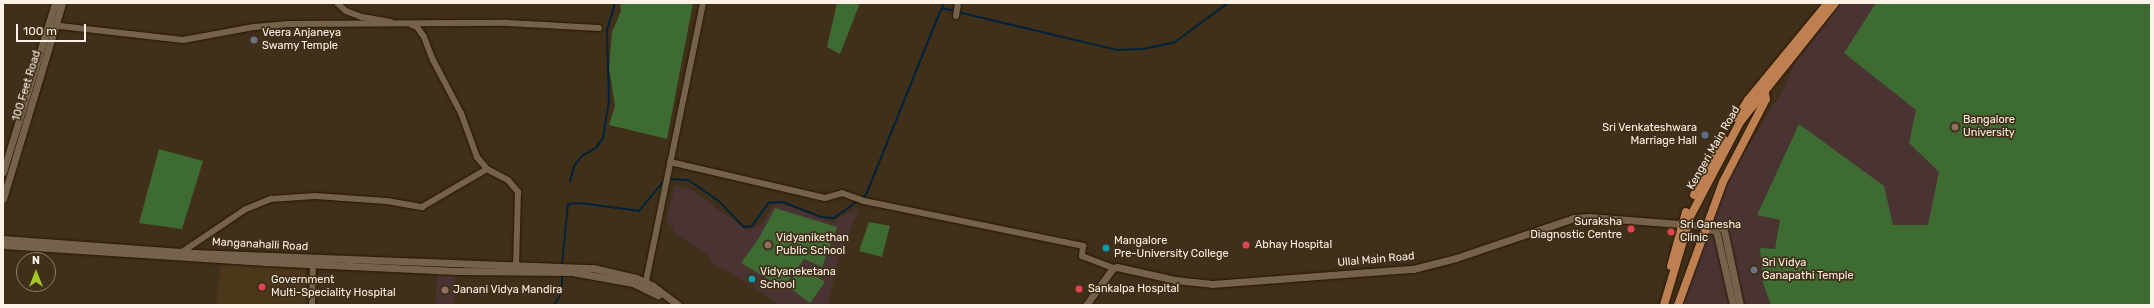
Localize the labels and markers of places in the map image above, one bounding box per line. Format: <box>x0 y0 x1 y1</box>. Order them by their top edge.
place label: Veera Anjaneya Swamy Temple <box>262 27 341 53</box>
marker: Veera Anjaneya Swamy Temple <box>249 35 259 45</box>
place label: Bangalore University <box>1963 114 2015 140</box>
place label: Sri Venkateshwara Marriage Hall <box>1602 122 1697 148</box>
marker: Bangalore University <box>1950 122 1960 132</box>
marker: Sri Venkateshwara Marriage Hall <box>1700 130 1710 140</box>
place label: Suraksha Diagnostic Centre <box>1530 216 1622 242</box>
place label: Sri Ganesha Clinic <box>1680 219 1741 245</box>
marker: Suraksha Diagnostic Centre <box>1625 223 1637 235</box>
marker: Sri Ganesha Clinic <box>1665 226 1677 238</box>
place label: Vidyanikethan Public School <box>776 232 849 258</box>
place label: Mangalore Pre-University College <box>1114 235 1229 261</box>
place label: Abhay Hospital <box>1255 238 1332 252</box>
marker: Abhay Hospital <box>1240 239 1252 251</box>
marker: Vidyanikethan Public School <box>763 240 773 250</box>
marker: Mangalore Pre-University College <box>1101 243 1111 253</box>
place label: Sri Vidya Ganapathi Temple <box>1762 257 1854 283</box>
marker: Sri Vidya Ganapathi Temple <box>1749 265 1759 275</box>
place label: Vidyaneketana School <box>760 266 836 292</box>
place label: Government Multi-Speciality Hospital <box>271 274 396 300</box>
marker: Vidyaneketana School <box>747 274 757 284</box>
marker: Government Multi-Speciality Hospital <box>256 281 268 293</box>
place label: Sankalpa Hospital <box>1088 282 1179 296</box>
place label: Janani Vidya Mandira <box>453 283 563 297</box>
marker: Sankalpa Hospital <box>1073 283 1085 295</box>
marker: Janani Vidya Mandira <box>440 285 450 295</box>

